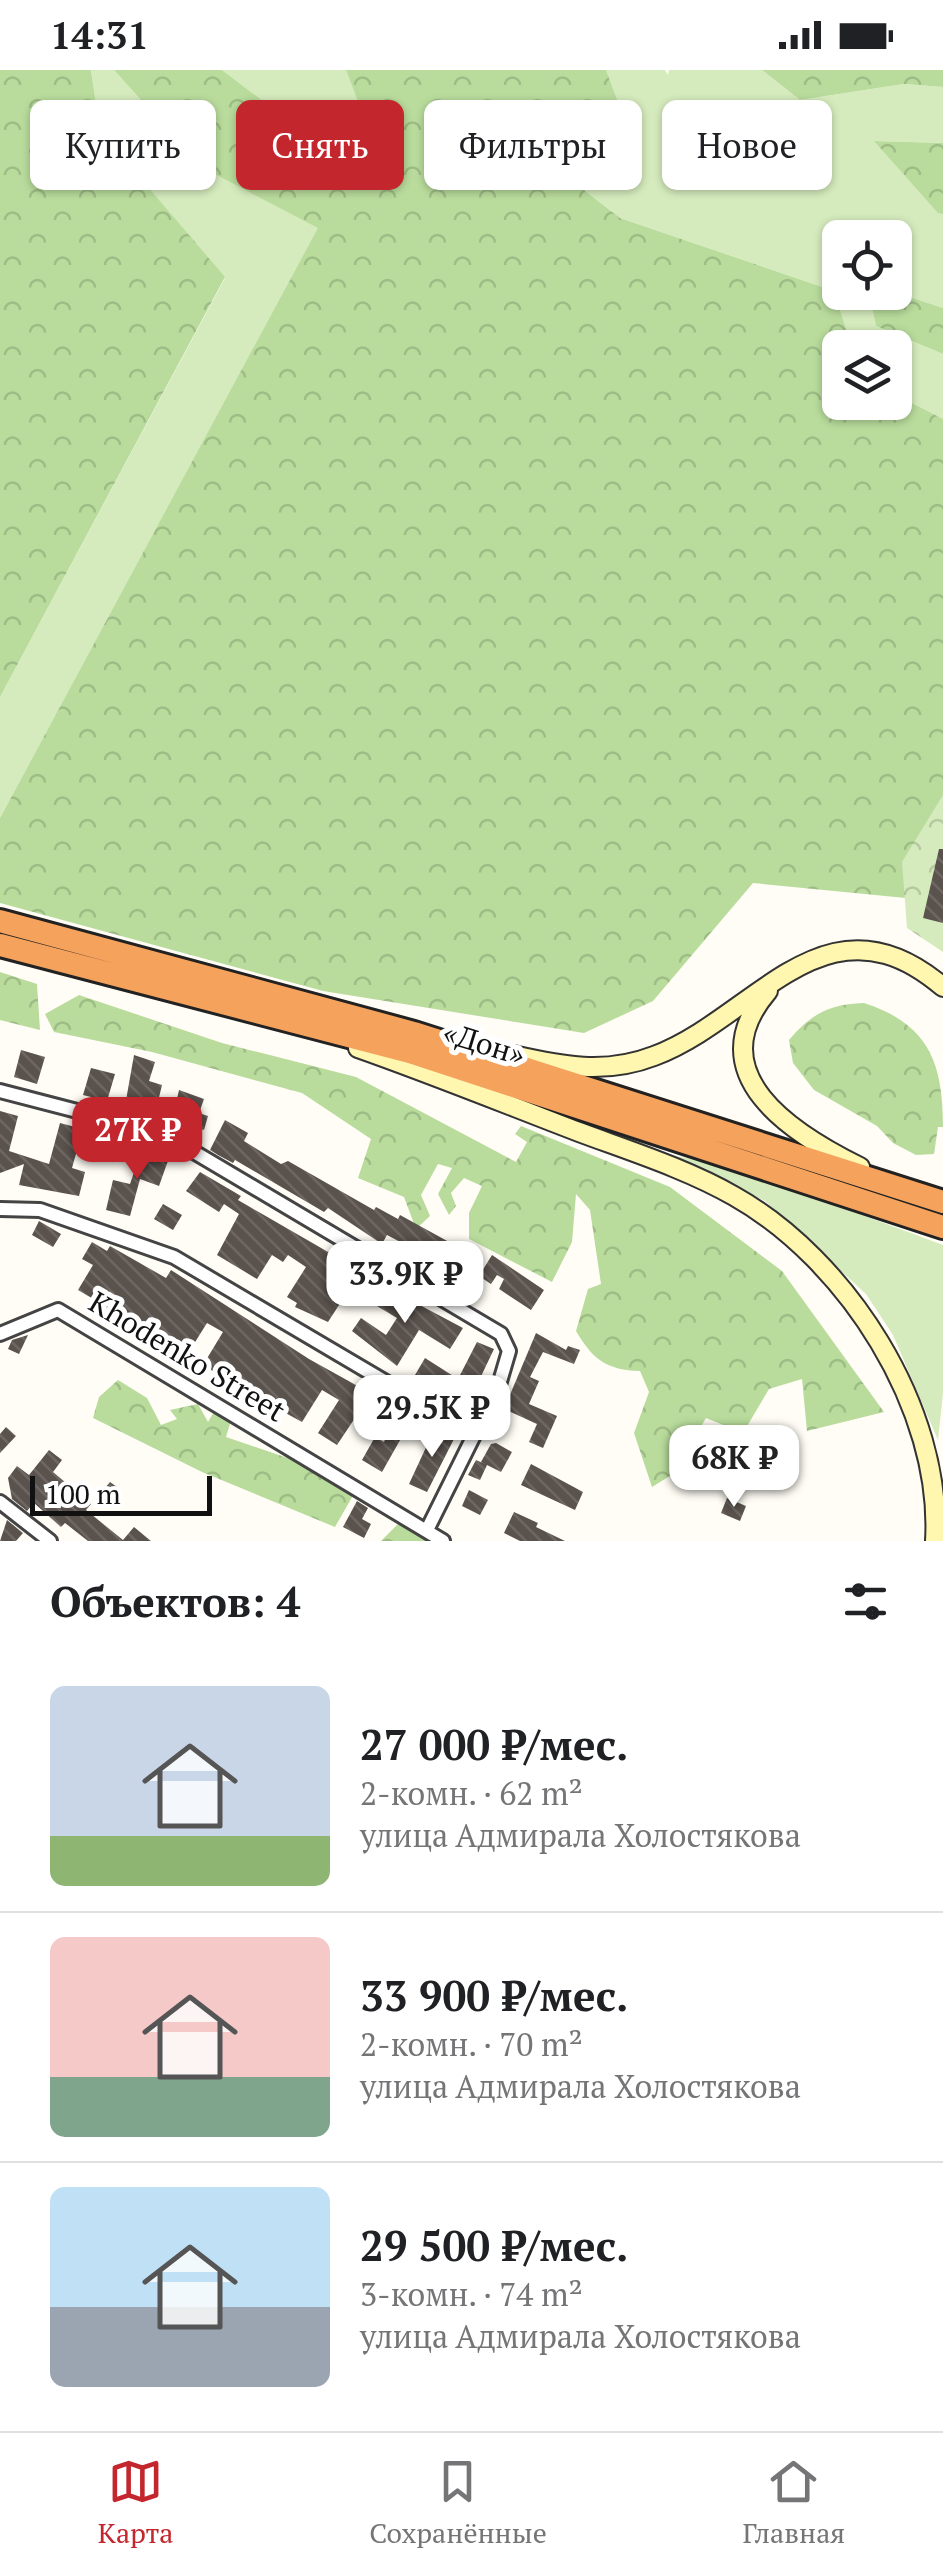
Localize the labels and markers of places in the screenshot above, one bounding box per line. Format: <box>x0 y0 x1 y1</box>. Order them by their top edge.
pin: 27K ₽ <box>67 1097 207 1182</box>
pin: 33.9K ₽ <box>313 1241 497 1326</box>
pin: 29.5K ₽ <box>340 1375 524 1460</box>
pin: 68K ₽ <box>664 1425 804 1510</box>

